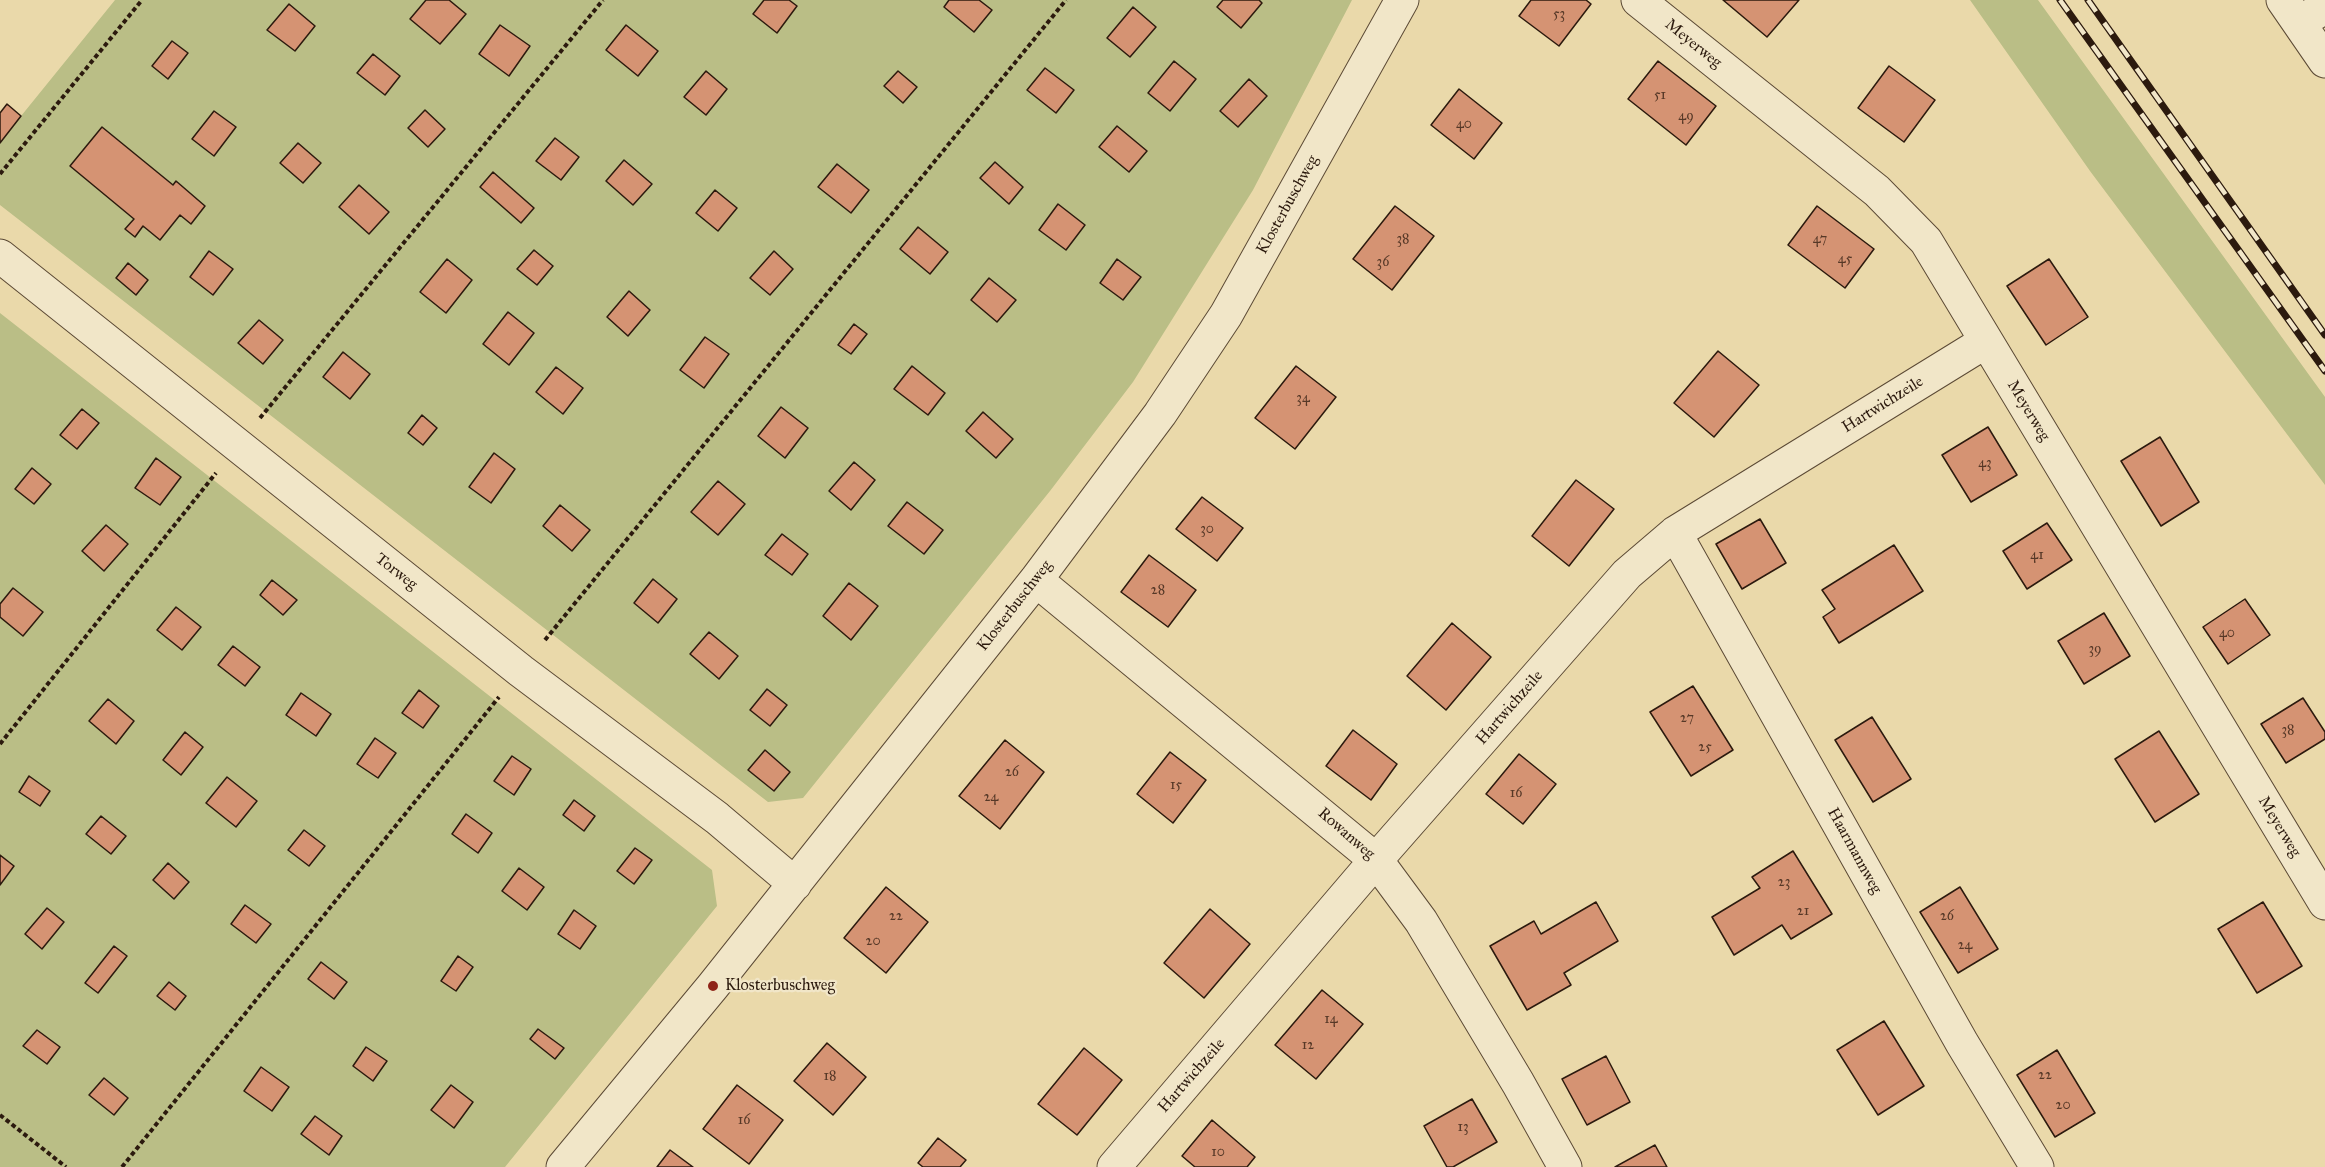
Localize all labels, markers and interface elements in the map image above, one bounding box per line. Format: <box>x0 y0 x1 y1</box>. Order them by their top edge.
house number: 53 <box>1553 7 1565 23</box>
street label: Meyerweg <box>1661 15 1725 73</box>
house number: 51 <box>1654 88 1666 104</box>
house number: 49 <box>1678 109 1694 125</box>
house number: 40 <box>1456 117 1472 133</box>
street label: Klosterbuschweg <box>1253 152 1323 258</box>
house number: 38 <box>1396 232 1410 248</box>
house number: 47 <box>1813 232 1827 248</box>
house number: 45 <box>1838 252 1852 268</box>
house number: 36 <box>1377 255 1389 271</box>
street label: Hartwichzeile <box>1839 372 1927 438</box>
street label: Meyerweg <box>2002 377 2054 445</box>
house number: 34 <box>1296 391 1310 407</box>
house number: 43 <box>1978 456 1992 472</box>
house number: 30 <box>1200 522 1214 538</box>
house number: 41 <box>2030 548 2044 564</box>
street label: Torweg <box>371 550 421 594</box>
street label: Klosterbuschweg <box>974 557 1056 655</box>
house number: 28 <box>1151 583 1165 599</box>
house number: 40 <box>2219 626 2235 642</box>
house number: 39 <box>2088 642 2102 658</box>
street label: Hartwichzeile <box>1473 667 1547 749</box>
house number: 27 <box>1680 711 1694 727</box>
house number: 38 <box>2281 723 2295 739</box>
house number: 25 <box>1698 740 1712 756</box>
house number: 26 <box>1005 765 1019 781</box>
house number: 15 <box>1170 778 1182 794</box>
house number: 16 <box>1510 786 1522 802</box>
house number: 24 <box>984 790 998 806</box>
street label: Meyerweg <box>2253 793 2305 861</box>
street label: Rowanweg <box>1314 804 1378 864</box>
street label: Haarmannweg <box>1823 805 1885 897</box>
house number: 23 <box>1778 875 1790 891</box>
house number: 21 <box>1797 904 1809 920</box>
house number: 22 <box>889 909 903 925</box>
house number: 26 <box>1940 909 1954 925</box>
house number: 20 <box>865 934 881 950</box>
house number: 24 <box>1958 938 1972 954</box>
place label: Klosterbuschweg <box>725 976 835 996</box>
marker: Klosterbuschweg <box>706 979 720 993</box>
house number: 14 <box>1324 1012 1338 1028</box>
street label: Hartwichzeile <box>1155 1035 1229 1117</box>
house number: 12 <box>1302 1038 1314 1054</box>
house number: 22 <box>2038 1068 2052 1084</box>
house number: 18 <box>824 1069 836 1085</box>
house number: 20 <box>2055 1098 2071 1114</box>
house number: 16 <box>738 1113 750 1129</box>
house number: 13 <box>1457 1120 1469 1136</box>
house number: 10 <box>1211 1145 1225 1161</box>

